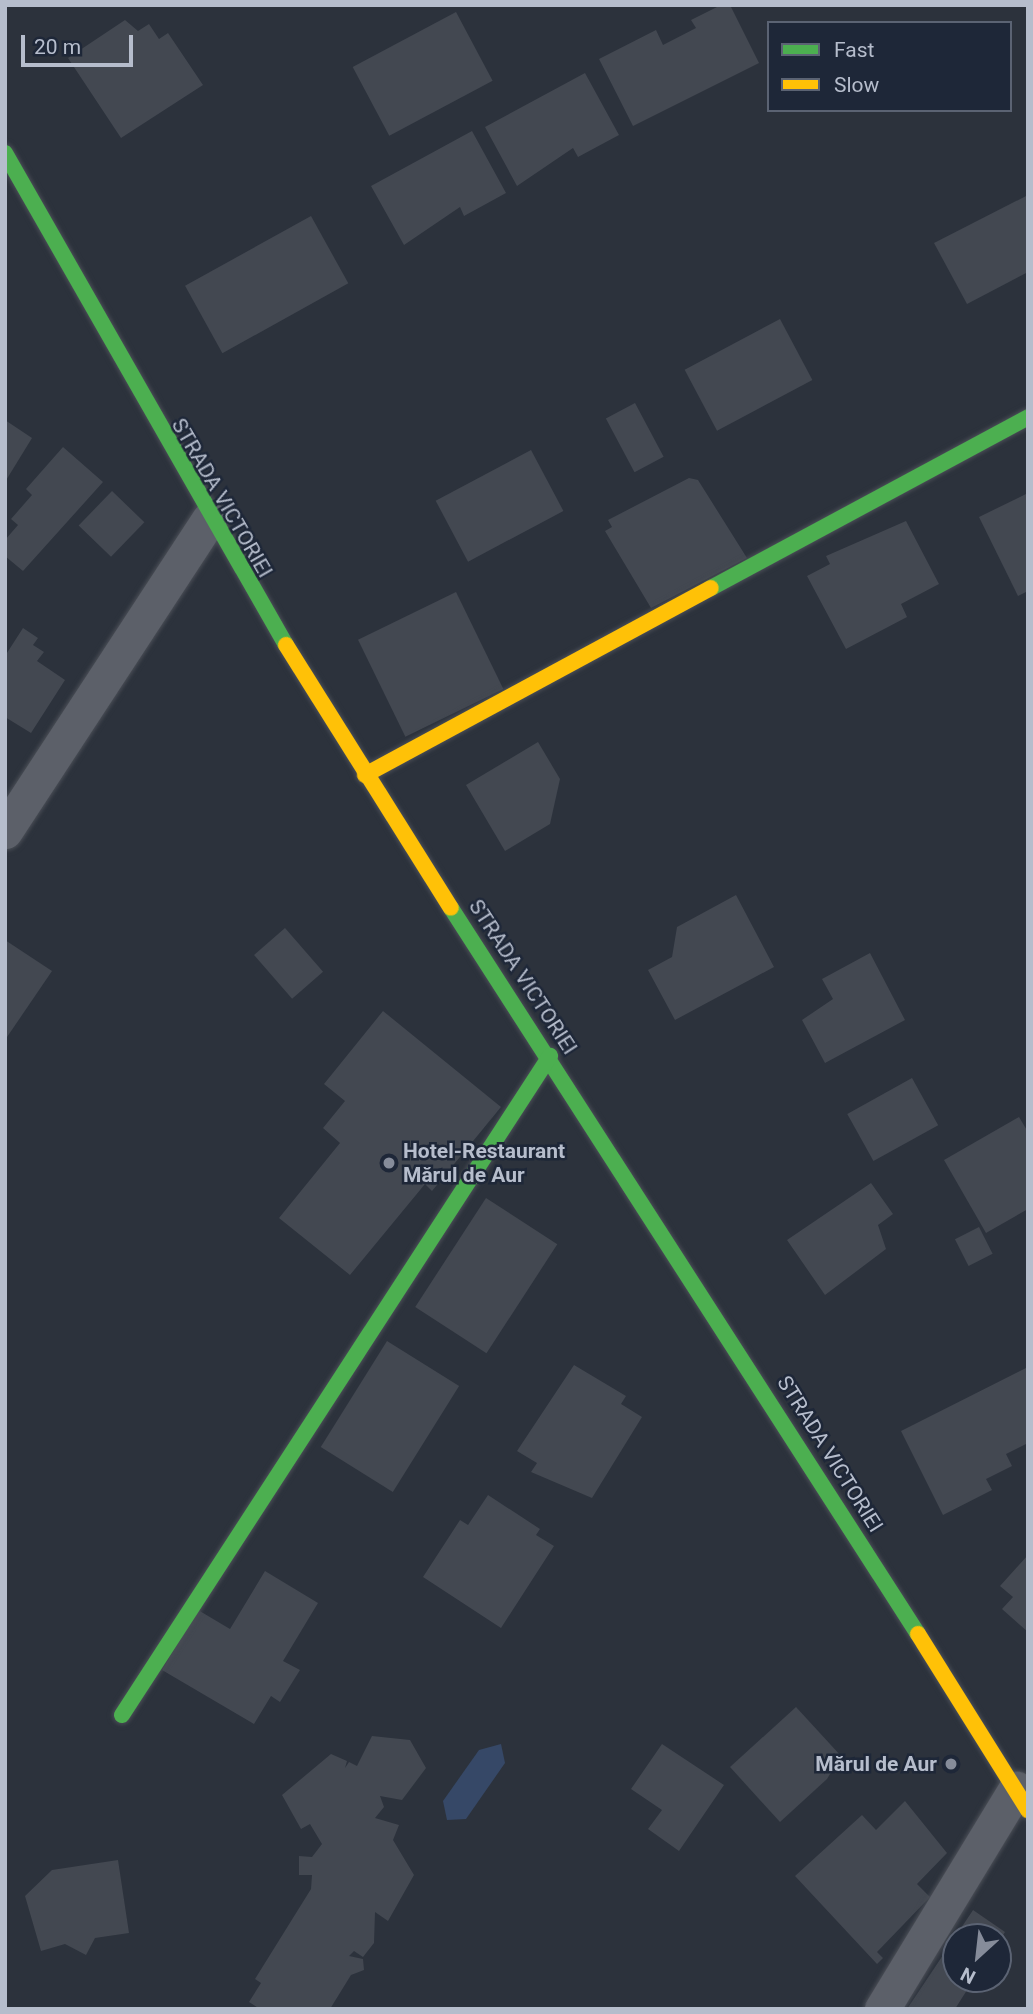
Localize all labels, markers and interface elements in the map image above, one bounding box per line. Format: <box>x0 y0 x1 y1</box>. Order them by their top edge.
scale bar <box>24 21 136 65</box>
legend <box>767 21 1012 112</box>
text: 20 m <box>34 35 81 59</box>
text: Fast <box>834 38 874 62</box>
text: Slow <box>834 73 879 97</box>
street label: STRADA VICTORIEI <box>166 414 278 582</box>
street label: STRADA VICTORIEI <box>464 895 582 1059</box>
place label: Hotel-Restaurant Mărul de Aur <box>403 1138 565 1188</box>
marker: Hotel-Restaurant Mărul de Aur <box>381 1155 397 1171</box>
street label: STRADA VICTORIEI <box>772 1371 888 1537</box>
place label: Mărul de Aur <box>815 1751 937 1777</box>
marker: Mărul de Aur <box>943 1756 959 1772</box>
north arrow <box>942 1923 1012 1993</box>
text: N <box>957 1962 979 1989</box>

